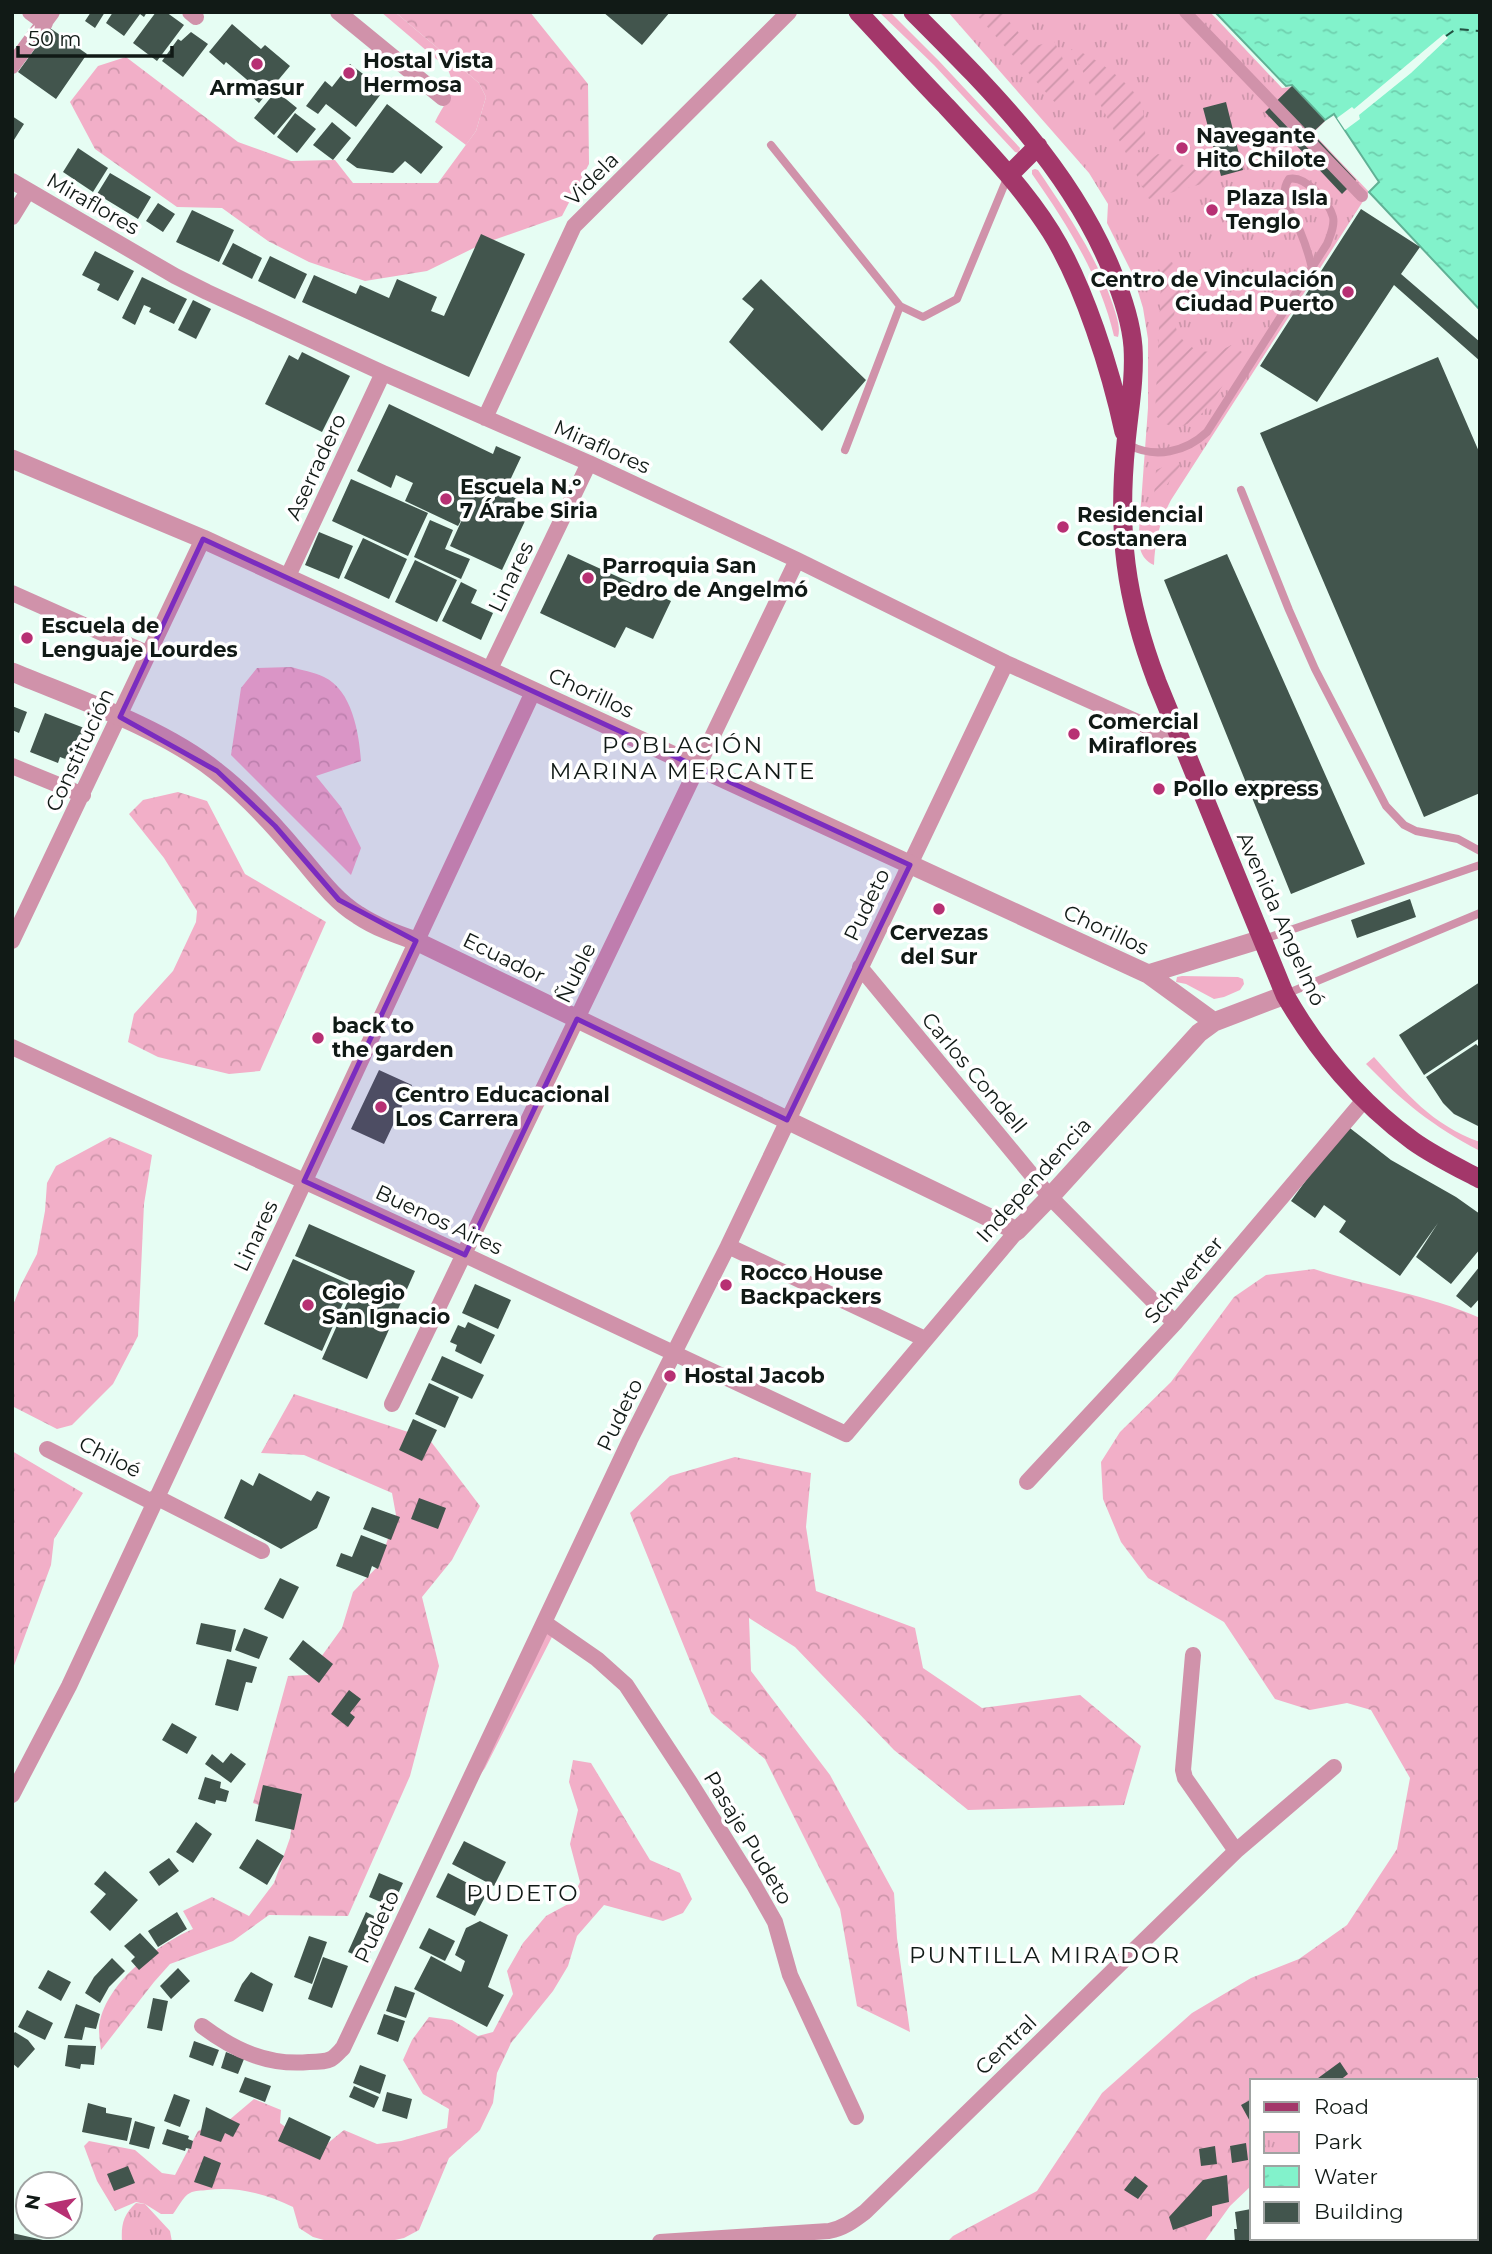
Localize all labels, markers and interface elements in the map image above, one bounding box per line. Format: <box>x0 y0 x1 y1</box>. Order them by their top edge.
scale bar <box>18 14 172 58</box>
text: 50 m <box>28 26 82 51</box>
place label: Hostal Vista Hermosa <box>363 48 494 97</box>
marker: Armasur <box>249 56 265 72</box>
marker: Hostal Vista Hermosa <box>341 65 357 81</box>
place label: Armasur <box>209 75 304 100</box>
place label: Navegante Hito Chilote <box>1196 123 1326 172</box>
marker: Navegante Hito Chilote <box>1174 140 1190 156</box>
street label: Videla <box>560 147 623 210</box>
street label: Miraflores <box>43 167 144 240</box>
place label: Plaza Isla Tenglo <box>1226 185 1328 234</box>
marker: Plaza Isla Tenglo <box>1204 202 1220 218</box>
place label: Centro de Vinculación Ciudad Puerto <box>1090 267 1334 316</box>
marker: Centro de Vinculación Ciudad Puerto <box>1340 284 1356 300</box>
street label: Aserradero <box>280 410 351 524</box>
street label: Miraflores <box>550 414 654 479</box>
place label: Escuela N.º 7 Árabe Siria <box>460 474 598 523</box>
marker: Escuela N.º 7 Árabe Siria <box>438 491 454 507</box>
place label: Residencial Costanera <box>1077 502 1203 551</box>
marker: Residencial Costanera <box>1055 519 1071 535</box>
street label: Linares <box>483 537 538 616</box>
place label: Parroquia San Pedro de Angelmó <box>602 553 808 602</box>
marker: Parroquia San Pedro de Angelmó <box>580 570 596 586</box>
place label: Escuela de Lenguaje Lourdes <box>41 613 238 662</box>
marker: Escuela de Lenguaje Lourdes <box>19 630 35 646</box>
street label: Chorillos <box>545 662 638 723</box>
street label: Constitución <box>40 684 119 815</box>
place label: Comercial Miraflores <box>1088 709 1199 758</box>
marker: Comercial Miraflores <box>1066 726 1082 742</box>
district label: POBLACIÓN MARINA MERCANTE <box>550 731 816 785</box>
place label: Pollo express <box>1173 776 1319 801</box>
marker: Pollo express <box>1151 781 1167 797</box>
street label: Avenida Angelmó <box>1232 828 1331 1010</box>
street label: Pudeto <box>838 865 895 945</box>
street label: Chorillos <box>1060 899 1153 960</box>
marker: Cervezas del Sur <box>931 901 947 917</box>
place label: Cervezas del Sur <box>890 920 988 969</box>
street label: Ecuador <box>459 927 549 988</box>
street label: Ñuble <box>550 939 601 1007</box>
street label: Carlos Condell <box>917 1007 1032 1138</box>
place label: back to the garden <box>332 1013 454 1062</box>
marker: back to the garden <box>310 1030 326 1046</box>
place label: Centro Educacional Los Carrera <box>395 1082 610 1131</box>
marker: Centro Educacional Los Carrera <box>373 1099 389 1115</box>
street label: Independencia <box>971 1112 1096 1247</box>
street label: Buenos Aires <box>372 1179 507 1260</box>
street label: Linares <box>228 1196 283 1275</box>
street label: Schwerter <box>1139 1231 1228 1328</box>
place label: Rocco House Backpackers <box>740 1260 883 1309</box>
marker: Rocco House Backpackers <box>718 1277 734 1293</box>
place label: Colegio San Ignacio <box>322 1280 451 1329</box>
marker: Colegio San Ignacio <box>300 1297 316 1313</box>
place label: Hostal Jacob <box>684 1363 825 1388</box>
marker: Hostal Jacob <box>662 1368 678 1384</box>
street label: Pudeto <box>591 1375 648 1455</box>
street label: Chiloé <box>75 1430 145 1483</box>
street label: Pasaje Pudeto <box>699 1767 798 1909</box>
district label: PUDETO <box>466 1879 580 1907</box>
street label: Pudeto <box>349 1886 404 1967</box>
district label: PUNTILLA MIRADOR <box>909 1941 1181 1969</box>
street label: Central <box>970 2009 1041 2080</box>
legend <box>1250 2079 1478 2240</box>
text: Road <box>1314 2094 1369 2119</box>
text: Park <box>1314 2129 1362 2154</box>
text: Water <box>1314 2164 1378 2189</box>
north arrow <box>14 2170 84 2240</box>
text: N <box>20 2193 45 2212</box>
text: Building <box>1314 2199 1404 2224</box>

